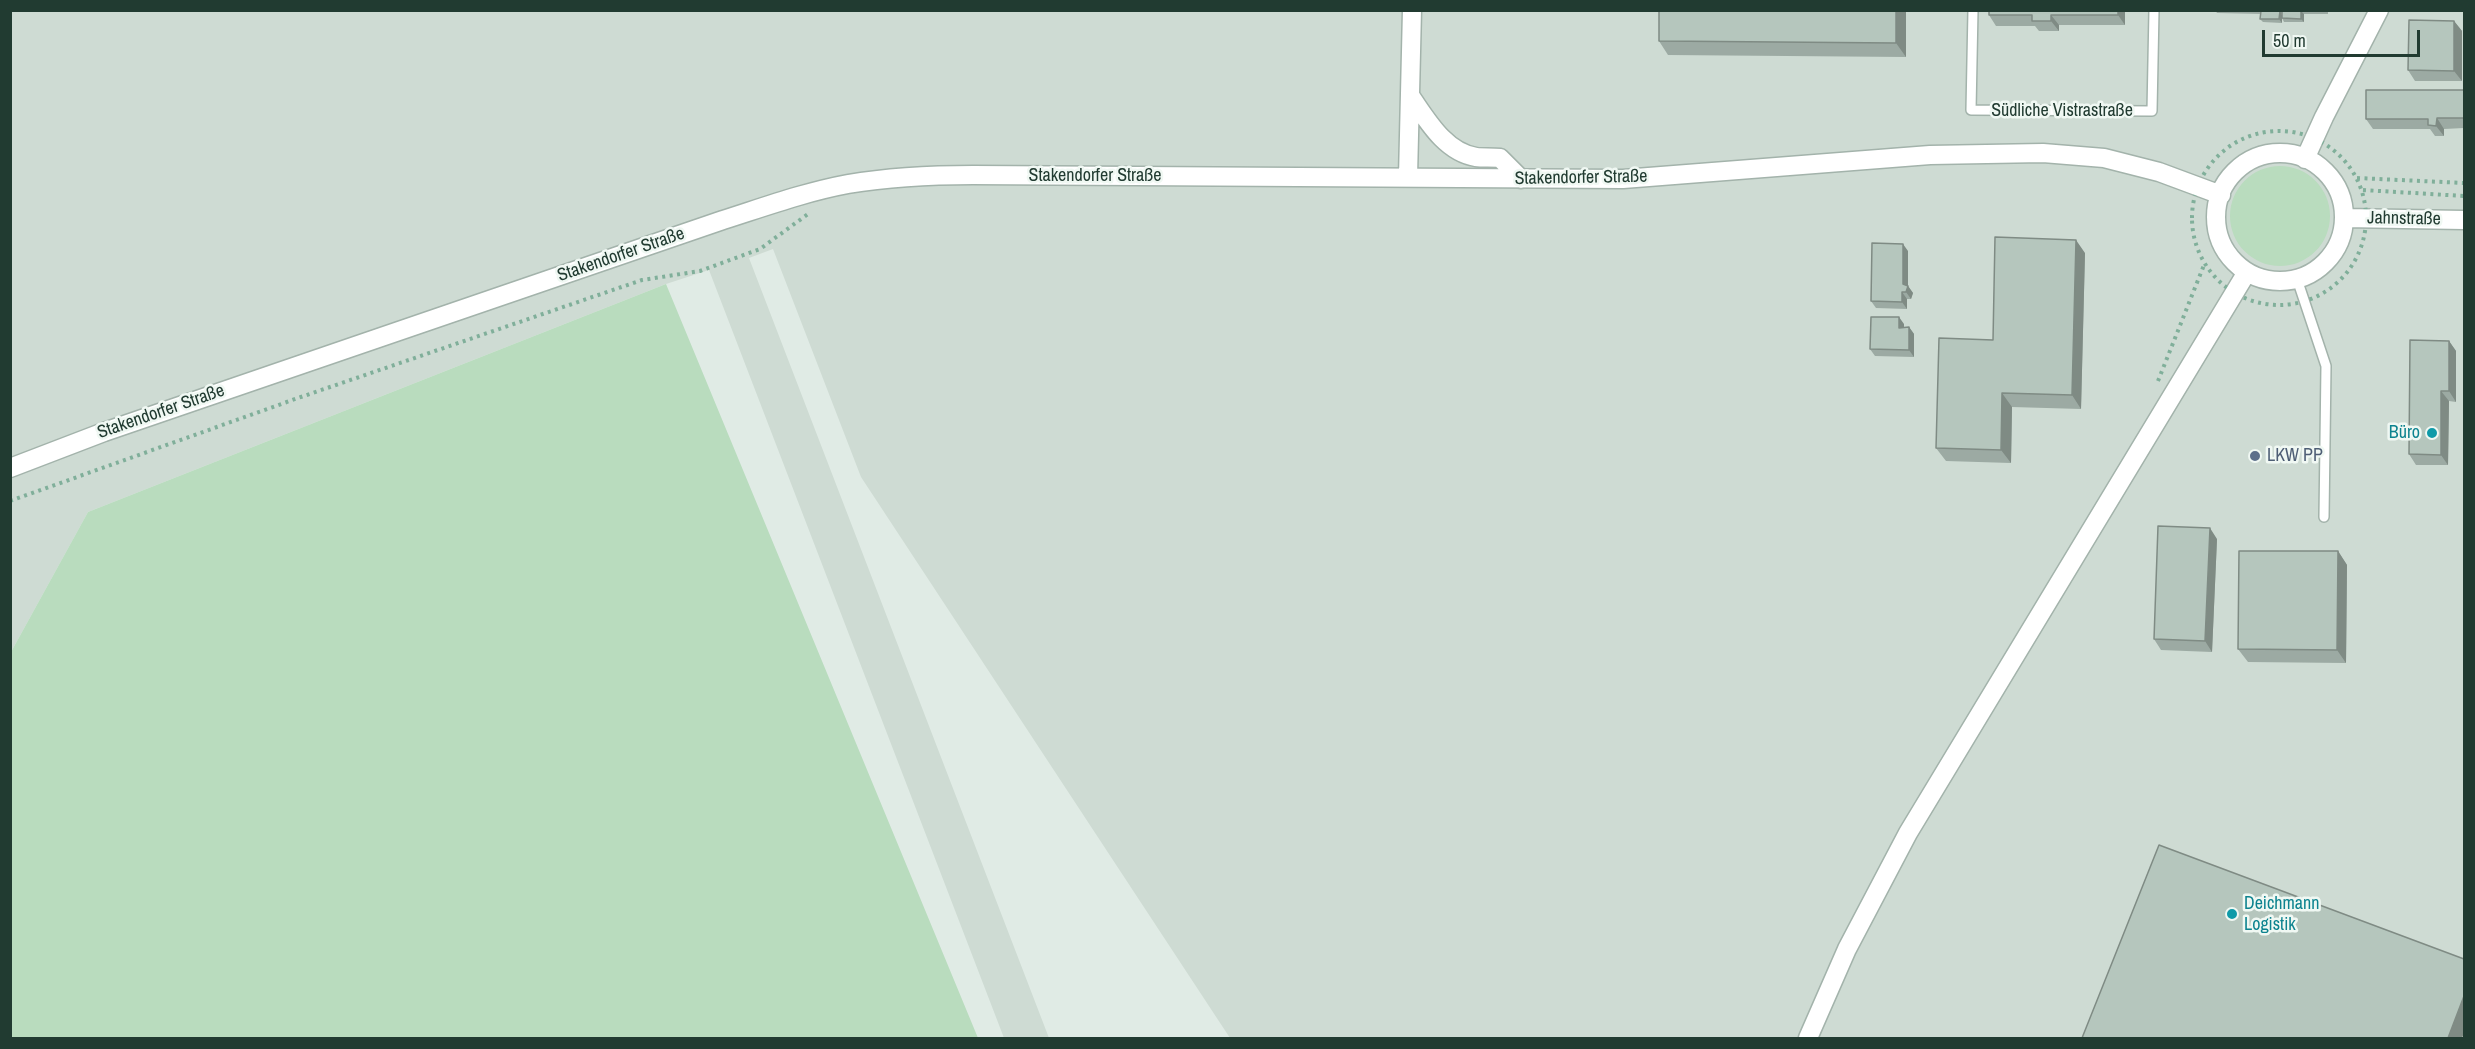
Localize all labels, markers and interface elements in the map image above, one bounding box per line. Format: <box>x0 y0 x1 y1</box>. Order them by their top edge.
scale bar <box>2265 18 2422 56</box>
text: 50 m <box>2273 28 2306 53</box>
street label: Südliche Vistrastraße <box>1991 100 2133 122</box>
street label: Stakendorfer Straße <box>1029 165 1161 187</box>
street label: Stakendorfer Straße <box>1514 166 1648 190</box>
street label: Jahnstraße <box>2367 208 2441 230</box>
street label: Stakendorfer Straße <box>555 223 687 287</box>
street label: Stakendorfer Straße <box>95 380 227 444</box>
place label: Büro <box>2389 422 2420 444</box>
marker: Büro <box>2425 426 2439 440</box>
place label: LKW PP <box>2267 445 2323 467</box>
marker: LKW PP <box>2248 449 2262 463</box>
place label: Deichmann Logistik <box>2244 893 2319 936</box>
marker: Deichmann Logistik <box>2225 907 2239 921</box>

